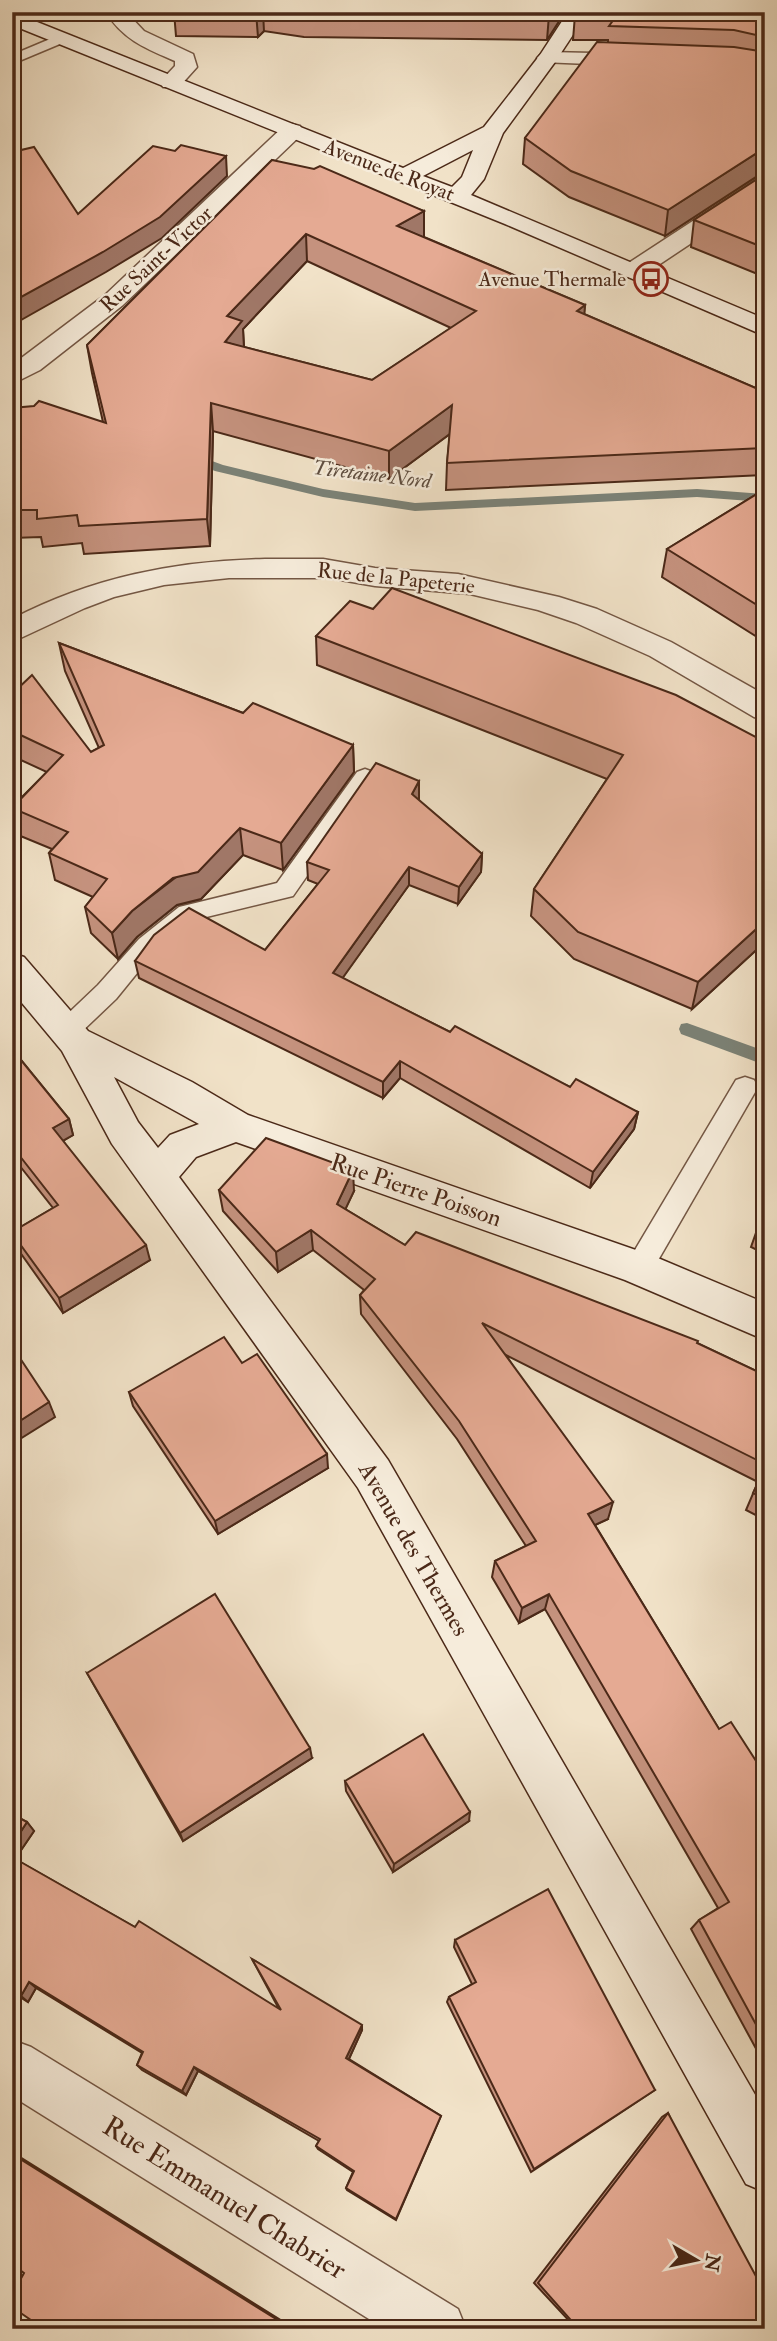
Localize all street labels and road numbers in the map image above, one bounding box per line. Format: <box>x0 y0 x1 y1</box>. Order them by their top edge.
street label: Avenue de Royat <box>319 133 458 208</box>
street label: Rue Saint-Victor <box>94 200 219 319</box>
street label: Rue de la Papeterie <box>316 557 476 600</box>
street label: Rue Pierre Poisson <box>326 1147 506 1234</box>
street label: Avenue des Thermes <box>351 1456 476 1642</box>
street label: Rue Emmanuel Chabrier <box>96 2109 353 2288</box>

